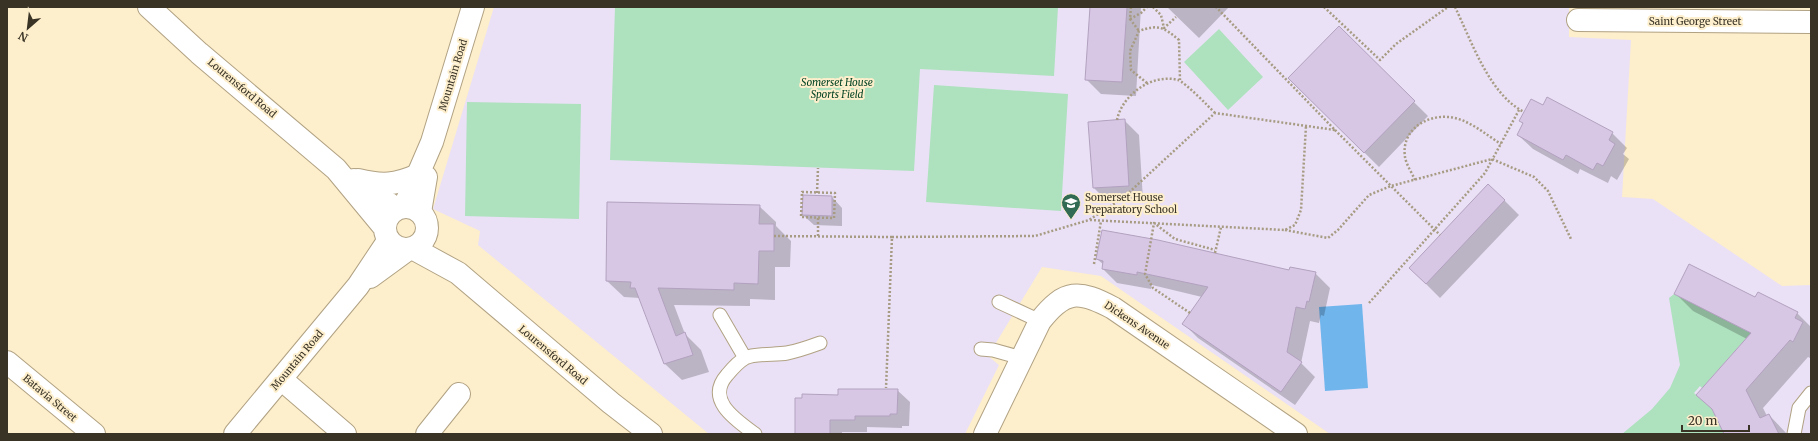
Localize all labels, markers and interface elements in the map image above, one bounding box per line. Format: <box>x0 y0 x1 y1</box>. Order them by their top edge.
north arrow <box>8 8 48 48</box>
street label: Saint George Street <box>1649 15 1741 28</box>
text: N <box>16 28 30 45</box>
street label: Mountain Road <box>436 38 470 112</box>
street label: Lourensford Road <box>205 56 279 120</box>
park label: Somerset House Sports Field <box>801 76 873 101</box>
place label: Somerset House Preparatory School <box>1085 191 1177 216</box>
school or university icon: Somerset House Preparatory School <box>1060 192 1082 220</box>
street label: Dickens Avenue <box>1102 298 1172 352</box>
street label: Lourensford Road <box>516 323 590 387</box>
street label: Mountain Road <box>268 327 326 393</box>
street label: Batavia Street <box>20 372 80 424</box>
scale bar <box>1682 407 1749 433</box>
text: 20 m <box>1688 413 1717 428</box>

